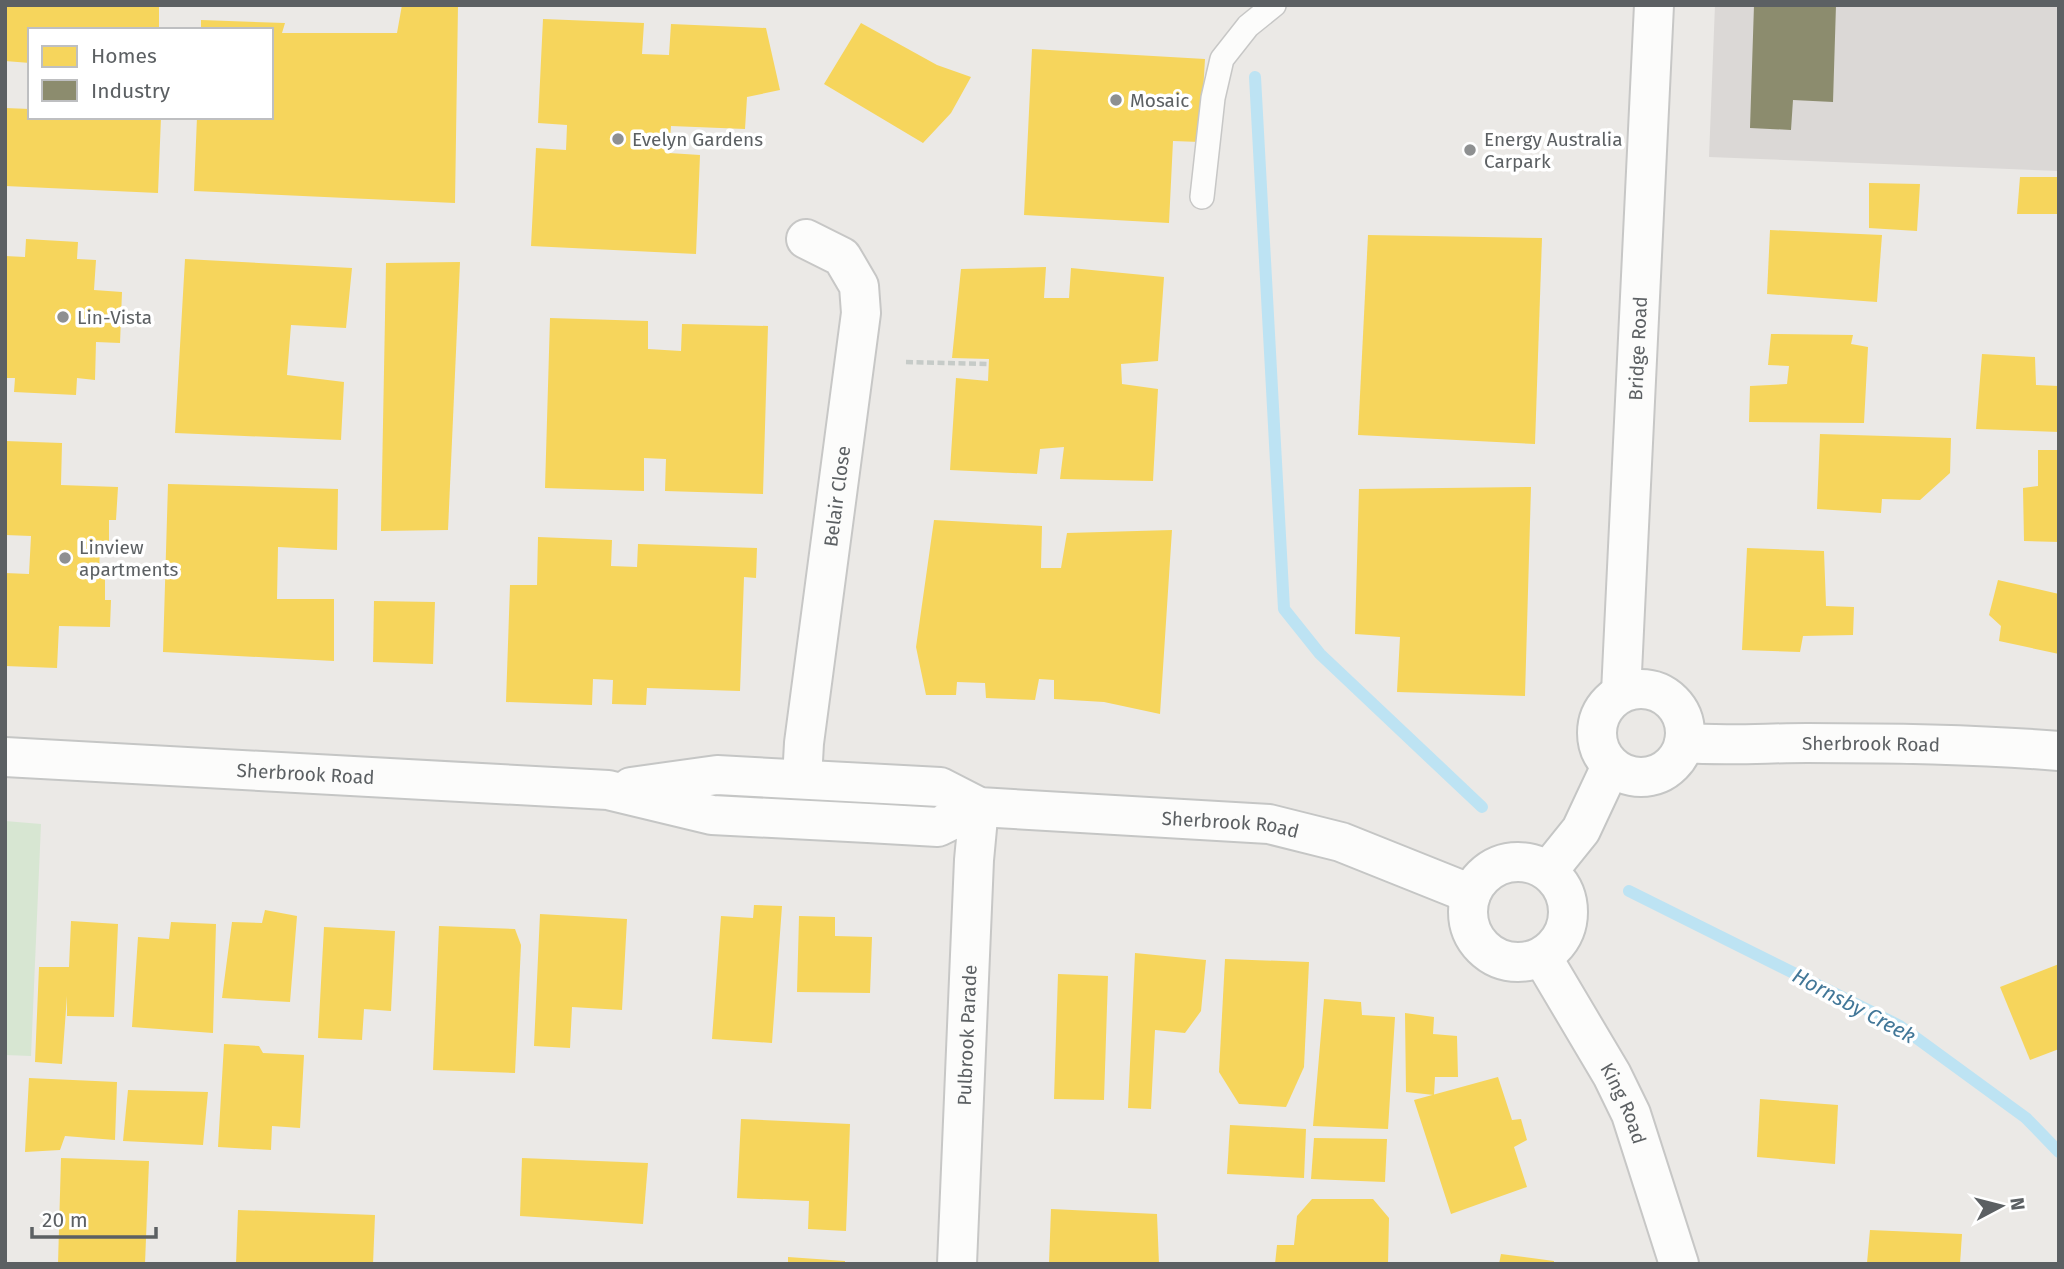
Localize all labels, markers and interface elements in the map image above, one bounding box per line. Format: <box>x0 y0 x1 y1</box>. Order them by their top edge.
legend <box>28 28 273 119</box>
text: Homes <box>91 43 157 69</box>
text: Industry <box>91 78 171 104</box>
place label: Mosaic <box>1130 89 1189 112</box>
marker: Mosaic <box>1108 92 1124 108</box>
place label: Evelyn Gardens <box>632 128 763 151</box>
place label: Energy Australia Carpark <box>1484 128 1623 173</box>
marker: Evelyn Gardens <box>610 131 626 147</box>
marker: Energy Australia Carpark <box>1462 142 1478 158</box>
street label: Bridge Road <box>1624 296 1652 401</box>
place label: Lin-Vista <box>77 306 152 329</box>
marker: Lin-Vista <box>55 309 71 325</box>
street label: Belair Close <box>819 444 855 548</box>
place label: Linview apartments <box>79 536 179 581</box>
marker: Linview apartments <box>57 550 73 566</box>
street label: Sherbrook Road <box>1802 732 1940 757</box>
street label: Sherbrook Road <box>236 759 375 789</box>
street label: Sherbrook Road <box>1161 807 1301 843</box>
water label: Hornsby Creek <box>1788 963 1920 1049</box>
street label: Pulbrook Parade <box>953 964 982 1106</box>
street label: King Road <box>1595 1059 1651 1147</box>
north arrow <box>1966 1171 2036 1241</box>
scale bar <box>32 1196 156 1240</box>
text: N <box>2005 1196 2030 1212</box>
text: 20 m <box>42 1207 88 1233</box>

